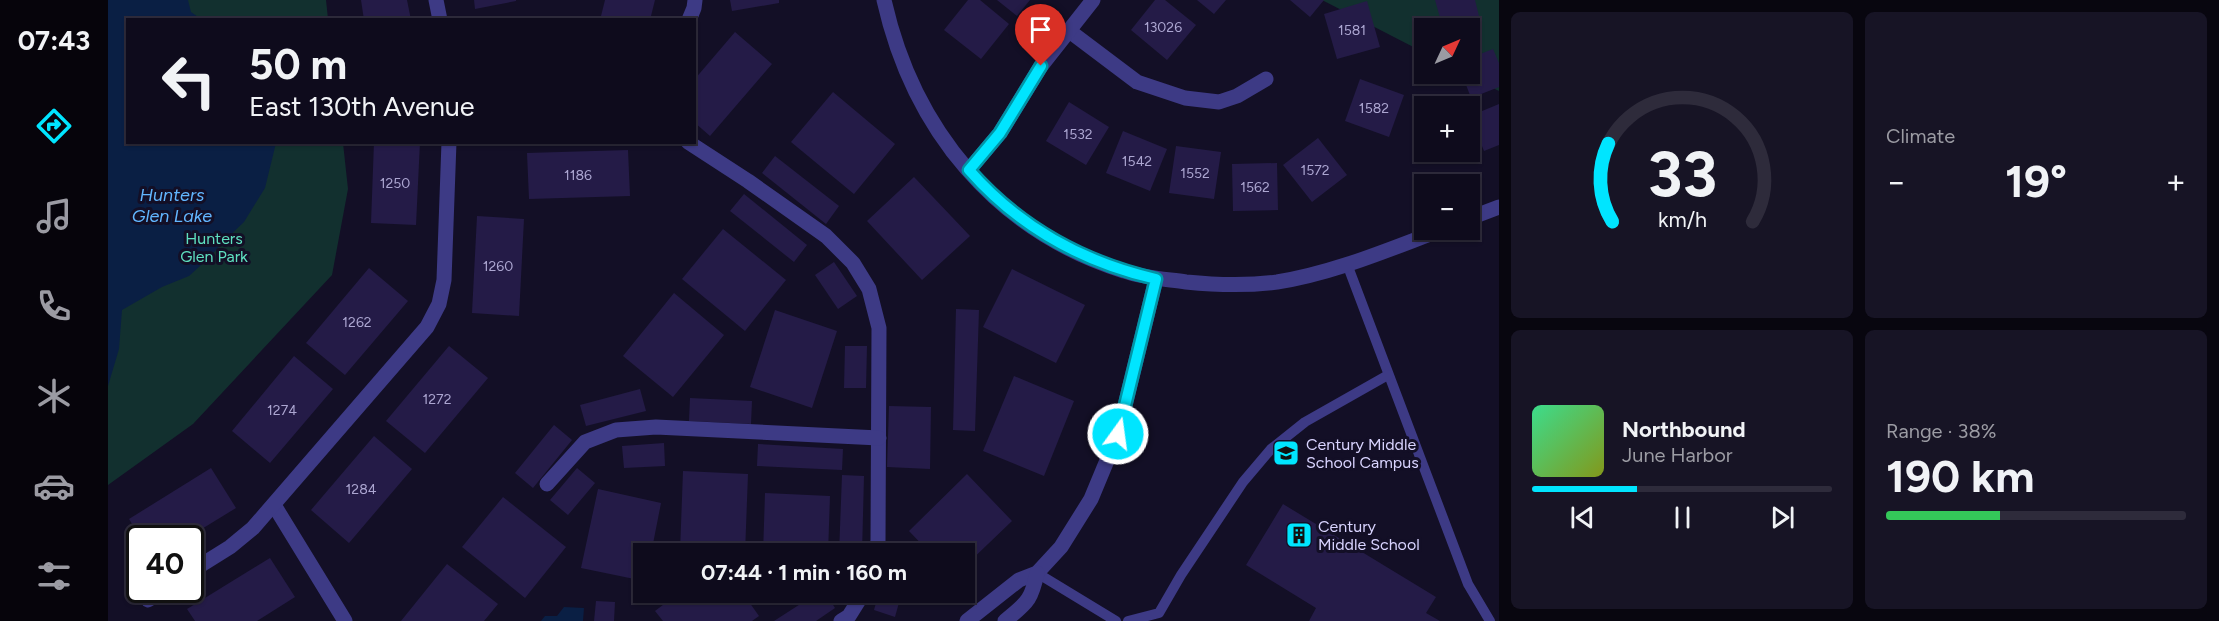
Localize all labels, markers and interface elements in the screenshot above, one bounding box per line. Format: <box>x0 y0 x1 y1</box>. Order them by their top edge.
pin <box>1015 4 1066 66</box>
icon: arrive <box>1024 13 1057 46</box>
north arrow <box>1414 18 1480 84</box>
map controls <box>1414 18 1480 240</box>
house number: 13026 <box>1144 19 1182 36</box>
house number: 1581 <box>1338 22 1366 39</box>
text: 07:43 <box>18 24 90 57</box>
text: 50 m <box>249 39 347 90</box>
icon: left <box>150 42 228 120</box>
text: East 130th Avenue <box>249 90 475 123</box>
button: + <box>1414 96 1480 162</box>
house number: 1582 <box>1359 100 1389 117</box>
icon: directions <box>33 105 75 147</box>
text: Climate <box>1886 124 1955 148</box>
house number: 1532 <box>1063 126 1093 143</box>
text: 33 <box>1647 137 1717 212</box>
house number: 1542 <box>1122 153 1152 170</box>
text: 19° <box>2005 154 2067 208</box>
house number: 1572 <box>1300 162 1330 179</box>
text: − <box>1886 162 1907 201</box>
text: + <box>2165 162 2186 201</box>
house number: 1552 <box>1180 165 1210 182</box>
house number: 1186 <box>564 167 592 184</box>
button: − <box>1414 174 1480 240</box>
house number: 1250 <box>380 175 410 192</box>
house number: 1562 <box>1240 179 1270 196</box>
water label: Hunters Glen Lake <box>132 184 212 227</box>
icon: music <box>33 195 75 237</box>
text: km/h <box>1658 207 1706 232</box>
park label: Hunters Glen Park <box>180 229 248 266</box>
house number: 1260 <box>483 258 513 275</box>
icon: phone <box>33 285 75 327</box>
house number: 1262 <box>342 314 372 331</box>
icon: climate <box>33 375 75 417</box>
house number: 1272 <box>423 391 451 408</box>
house number: 1274 <box>267 402 297 419</box>
position arrow <box>1086 402 1150 466</box>
text: Northbound <box>1622 416 1746 443</box>
text: Range · 38% <box>1886 419 1996 443</box>
place label: Century Middle School Campus <box>1306 435 1419 472</box>
school or university icon: Century Middle School Campus <box>1271 438 1301 468</box>
text: June Harbor <box>1622 443 1733 467</box>
text: 190 km <box>1886 449 2034 503</box>
icon: car <box>33 465 75 507</box>
house number: 1284 <box>346 481 377 498</box>
icon: previous <box>1566 501 1599 534</box>
icon: pause <box>1666 501 1699 534</box>
icon: next <box>1766 501 1799 534</box>
place label: Century Middle School <box>1318 517 1420 554</box>
building icon: Century Middle School <box>1284 520 1314 550</box>
speed limit sign: 40 <box>126 525 204 603</box>
icon: filters <box>33 555 75 597</box>
text: 07:44 · 1 min · 160 m <box>701 559 907 586</box>

